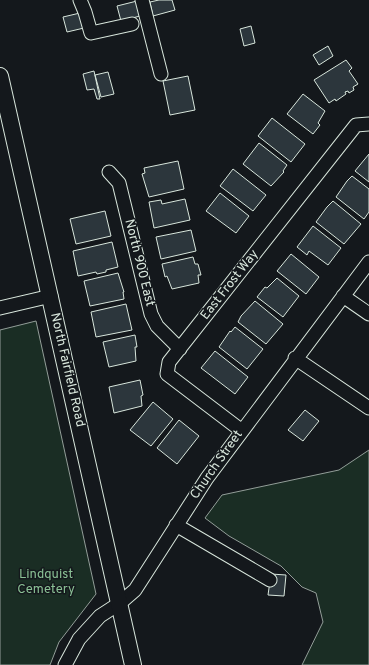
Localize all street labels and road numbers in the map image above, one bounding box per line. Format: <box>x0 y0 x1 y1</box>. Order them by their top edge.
street label: North 900 East <box>120 218 158 308</box>
street label: East Frost Way <box>198 247 262 323</box>
street label: North Fairfield Road <box>46 311 88 429</box>
street label: Church Street <box>187 427 247 503</box>

